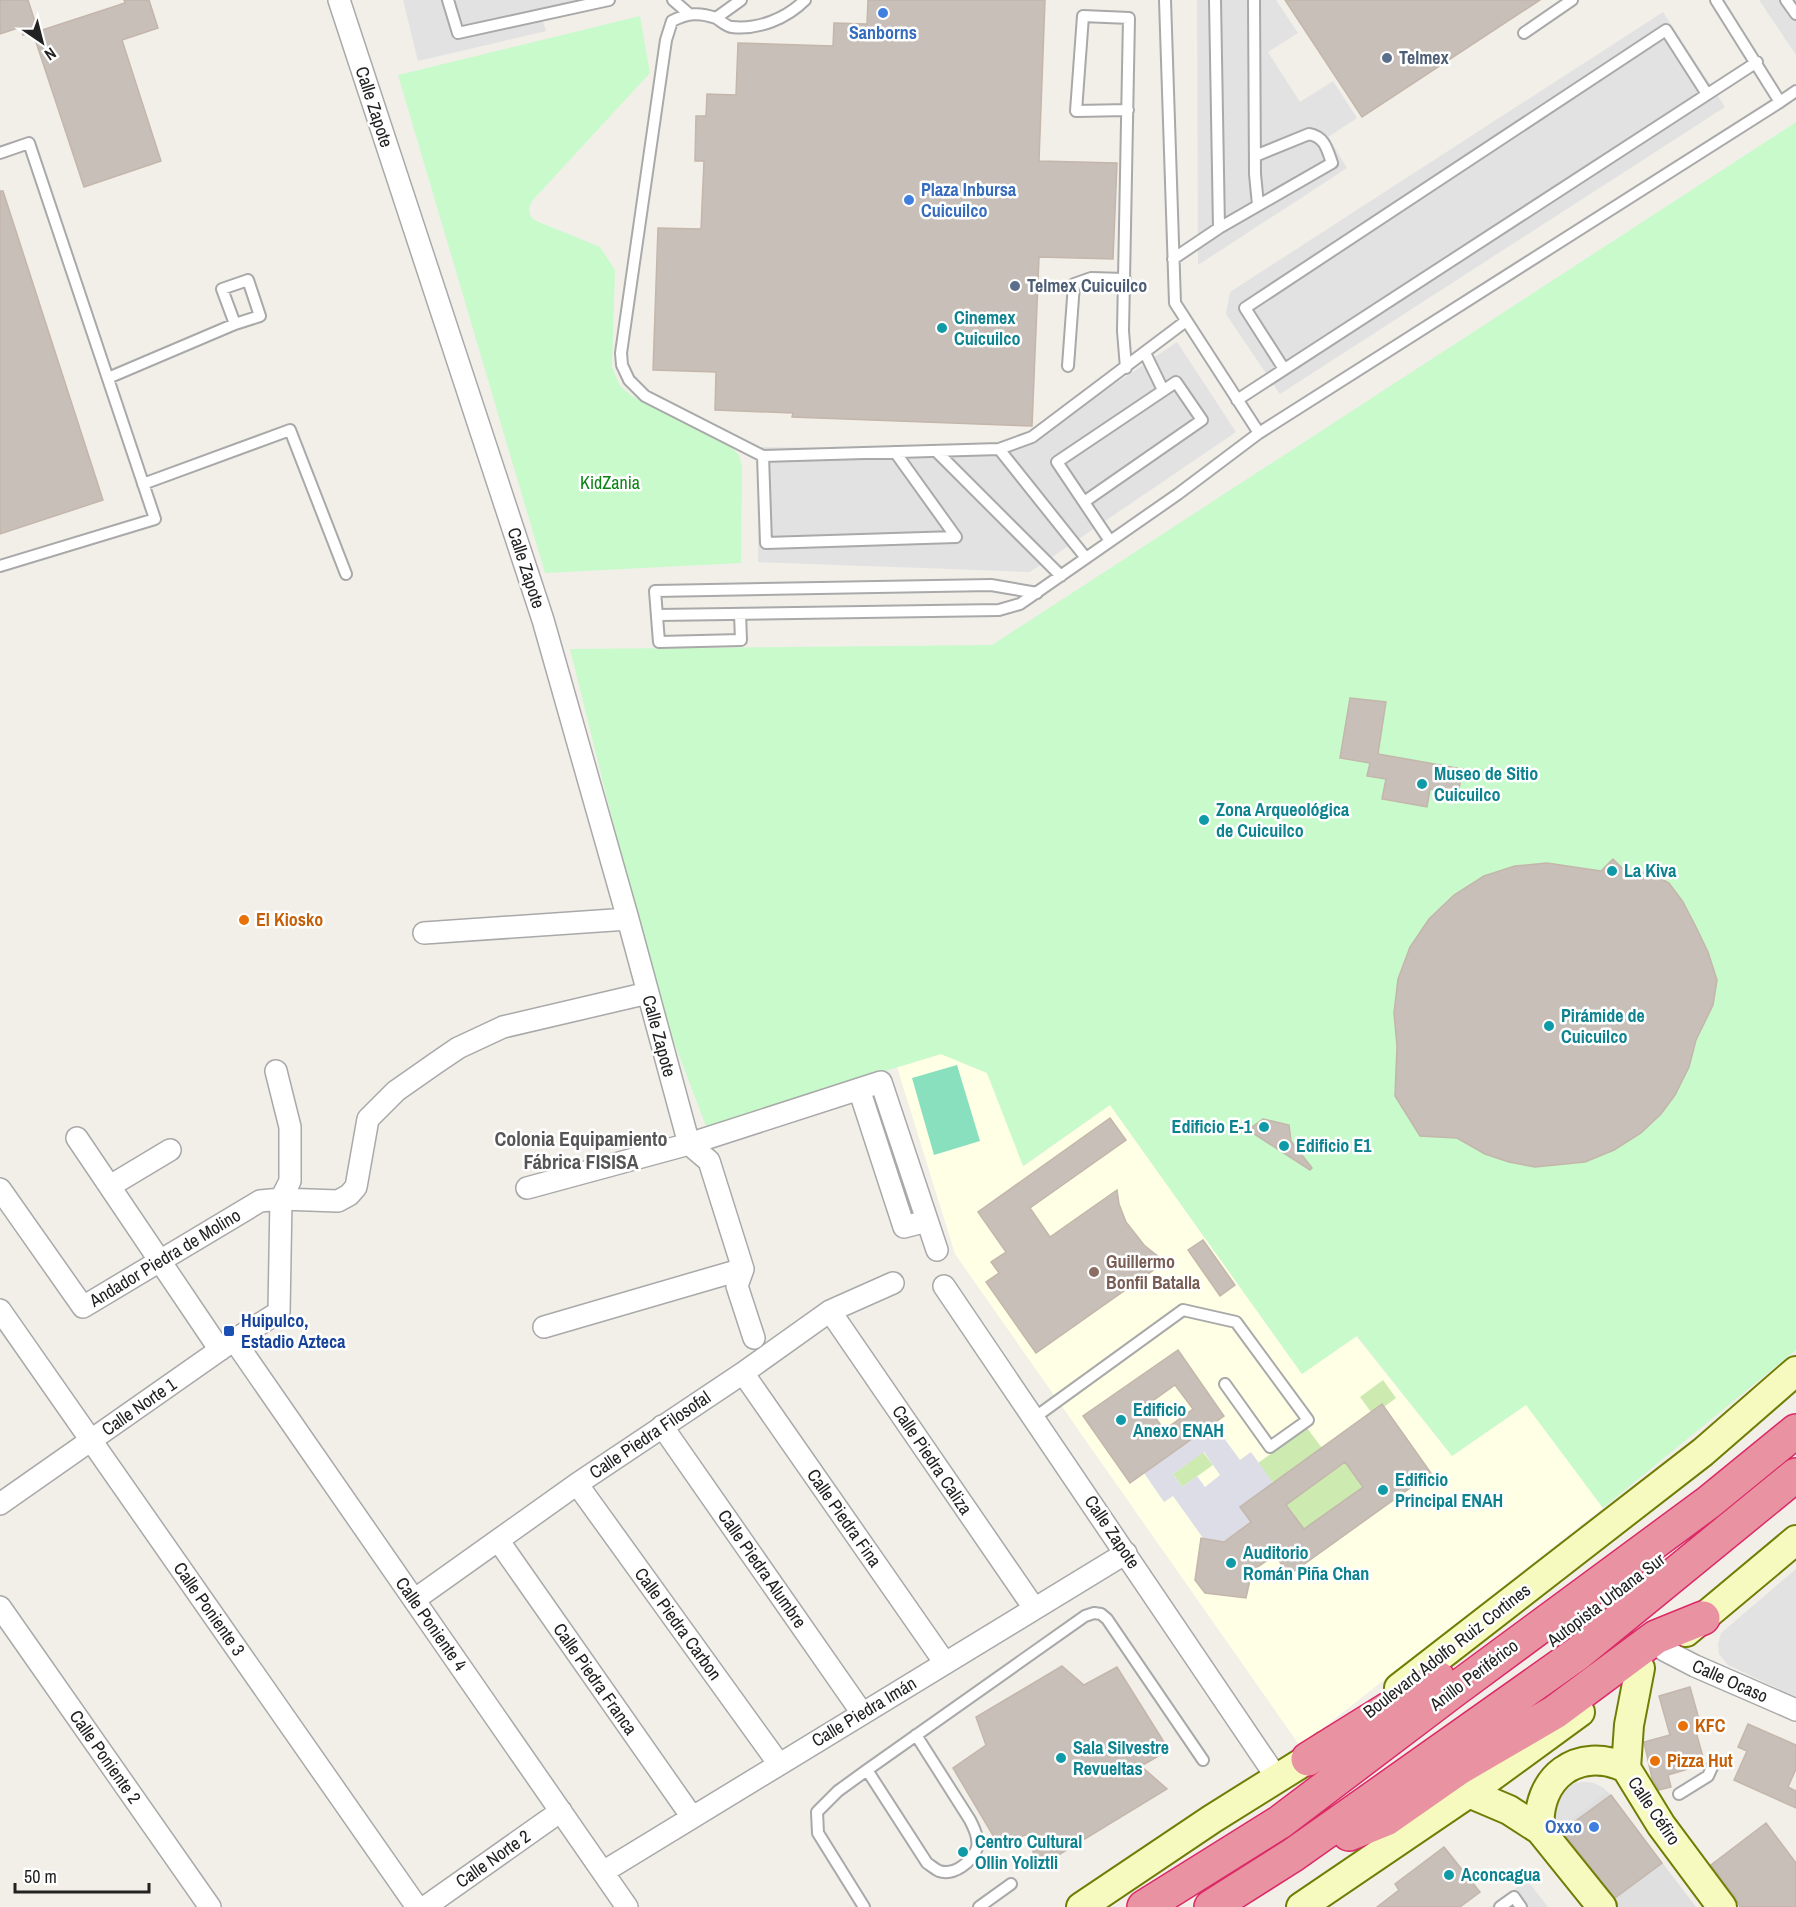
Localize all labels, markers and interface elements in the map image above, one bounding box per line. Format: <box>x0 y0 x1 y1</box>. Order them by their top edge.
marker: Sanborns <box>876 6 890 20</box>
north arrow <box>12 12 72 72</box>
place label: Sanborns <box>849 20 917 45</box>
text: N <box>40 43 61 66</box>
place label: Telmex <box>1399 45 1450 70</box>
marker: Telmex <box>1380 51 1394 65</box>
street label: Calle Zapote <box>350 63 399 151</box>
place label: Plaza Inbursa Cuicuilco <box>921 177 1017 223</box>
marker: Plaza Inbursa Cuicuilco <box>902 193 916 207</box>
place label: Telmex Cuicuilco <box>1027 273 1147 298</box>
marker: Telmex Cuicuilco <box>1008 279 1022 293</box>
place label: Cinemex Cuicuilco <box>954 305 1020 351</box>
marker: Cinemex Cuicuilco <box>935 321 949 335</box>
park label: KidZania <box>580 470 640 495</box>
street label: Calle Zapote <box>502 524 551 612</box>
place label: Museo de Sitio Cuicuilco <box>1434 761 1538 807</box>
marker: Museo de Sitio Cuicuilco <box>1415 777 1429 791</box>
place label: Zona Arqueológica de Cuicuilco <box>1216 797 1350 843</box>
marker: Zona Arqueológica de Cuicuilco <box>1197 813 1211 827</box>
place label: La Kiva <box>1624 858 1677 883</box>
marker: La Kiva <box>1605 864 1619 878</box>
place label: El Kiosko <box>256 907 323 932</box>
marker: El Kiosko <box>237 913 251 927</box>
street label: Calle Zapote <box>637 992 682 1080</box>
place label: Pirámide de Cuicuilco <box>1561 1003 1645 1049</box>
marker: Pirámide de Cuicuilco <box>1542 1019 1556 1033</box>
place label: Edificio E-1 <box>1172 1114 1253 1139</box>
marker: Edificio E-1 <box>1257 1120 1271 1134</box>
district label: Colonia Equipamiento Fábrica FISISA <box>494 1125 668 1175</box>
place label: Edificio E1 <box>1296 1133 1372 1158</box>
marker: Edificio E1 <box>1277 1139 1291 1153</box>
street label: Andador Piedra de Molino <box>84 1202 245 1313</box>
place label: Guillermo Bonfil Batalla <box>1106 1249 1201 1295</box>
marker: Guillermo Bonfil Batalla <box>1087 1265 1101 1279</box>
place label: Huipulco, Estadio Azteca <box>241 1308 346 1354</box>
marker: Huipulco, Estadio Azteca <box>222 1324 236 1338</box>
street label: Calle Norte 1 <box>96 1371 182 1442</box>
street label: Calle Piedra Filosofal <box>584 1385 715 1484</box>
place label: Edificio Anexo ENAH <box>1133 1397 1224 1443</box>
street label: Calle Piedra Caliza <box>886 1400 978 1519</box>
marker: Edificio Anexo ENAH <box>1114 1413 1128 1427</box>
street label: Calle Piedra Fina <box>801 1463 888 1572</box>
place label: Edificio Principal ENAH <box>1395 1467 1503 1513</box>
marker: Edificio Principal ENAH <box>1376 1483 1390 1497</box>
street label: Calle Zapote <box>1079 1490 1146 1573</box>
street label: Calle Piedra Alumbre <box>712 1504 813 1633</box>
place label: Auditorio Román Piña Chan <box>1243 1540 1369 1586</box>
street label: Autopista Urbana Sur <box>1541 1547 1670 1653</box>
marker: Auditorio Román Piña Chan <box>1224 1556 1238 1570</box>
street label: Calle Poniente 3 <box>168 1557 251 1661</box>
street label: Calle Piedra Carbon <box>629 1562 728 1685</box>
street label: Calle Poniente 4 <box>390 1572 473 1676</box>
street label: Boulevard Adolfo Ruiz Cortines <box>1358 1577 1536 1724</box>
street label: Calle Piedra Franca <box>548 1618 643 1740</box>
street label: Anillo Periférico <box>1423 1633 1523 1717</box>
street label: Calle Ocaso <box>1688 1653 1772 1708</box>
street label: Calle Piedra Imán <box>807 1670 921 1753</box>
street label: Calle Poniente 2 <box>64 1705 147 1809</box>
place label: KFC <box>1695 1713 1726 1738</box>
marker: KFC <box>1676 1719 1690 1733</box>
place label: Sala Silvestre Revueltas <box>1073 1735 1169 1781</box>
place label: Pizza Hut <box>1667 1748 1733 1773</box>
marker: Sala Silvestre Revueltas <box>1054 1751 1068 1765</box>
marker: Pizza Hut <box>1648 1754 1662 1768</box>
street label: Calle Céfiro <box>1622 1771 1687 1850</box>
place label: Oxxo <box>1545 1814 1582 1839</box>
marker: Oxxo <box>1587 1820 1601 1834</box>
street label: Calle Norte 2 <box>450 1824 535 1894</box>
place label: Centro Cultural Ollin Yoliztli <box>975 1829 1082 1875</box>
marker: Centro Cultural Ollin Yoliztli <box>956 1845 970 1859</box>
scale bar <box>15 1856 148 1894</box>
place label: Aconcagua <box>1461 1862 1541 1887</box>
text: 50 m <box>24 1864 57 1889</box>
marker: Aconcagua <box>1442 1868 1456 1882</box>

